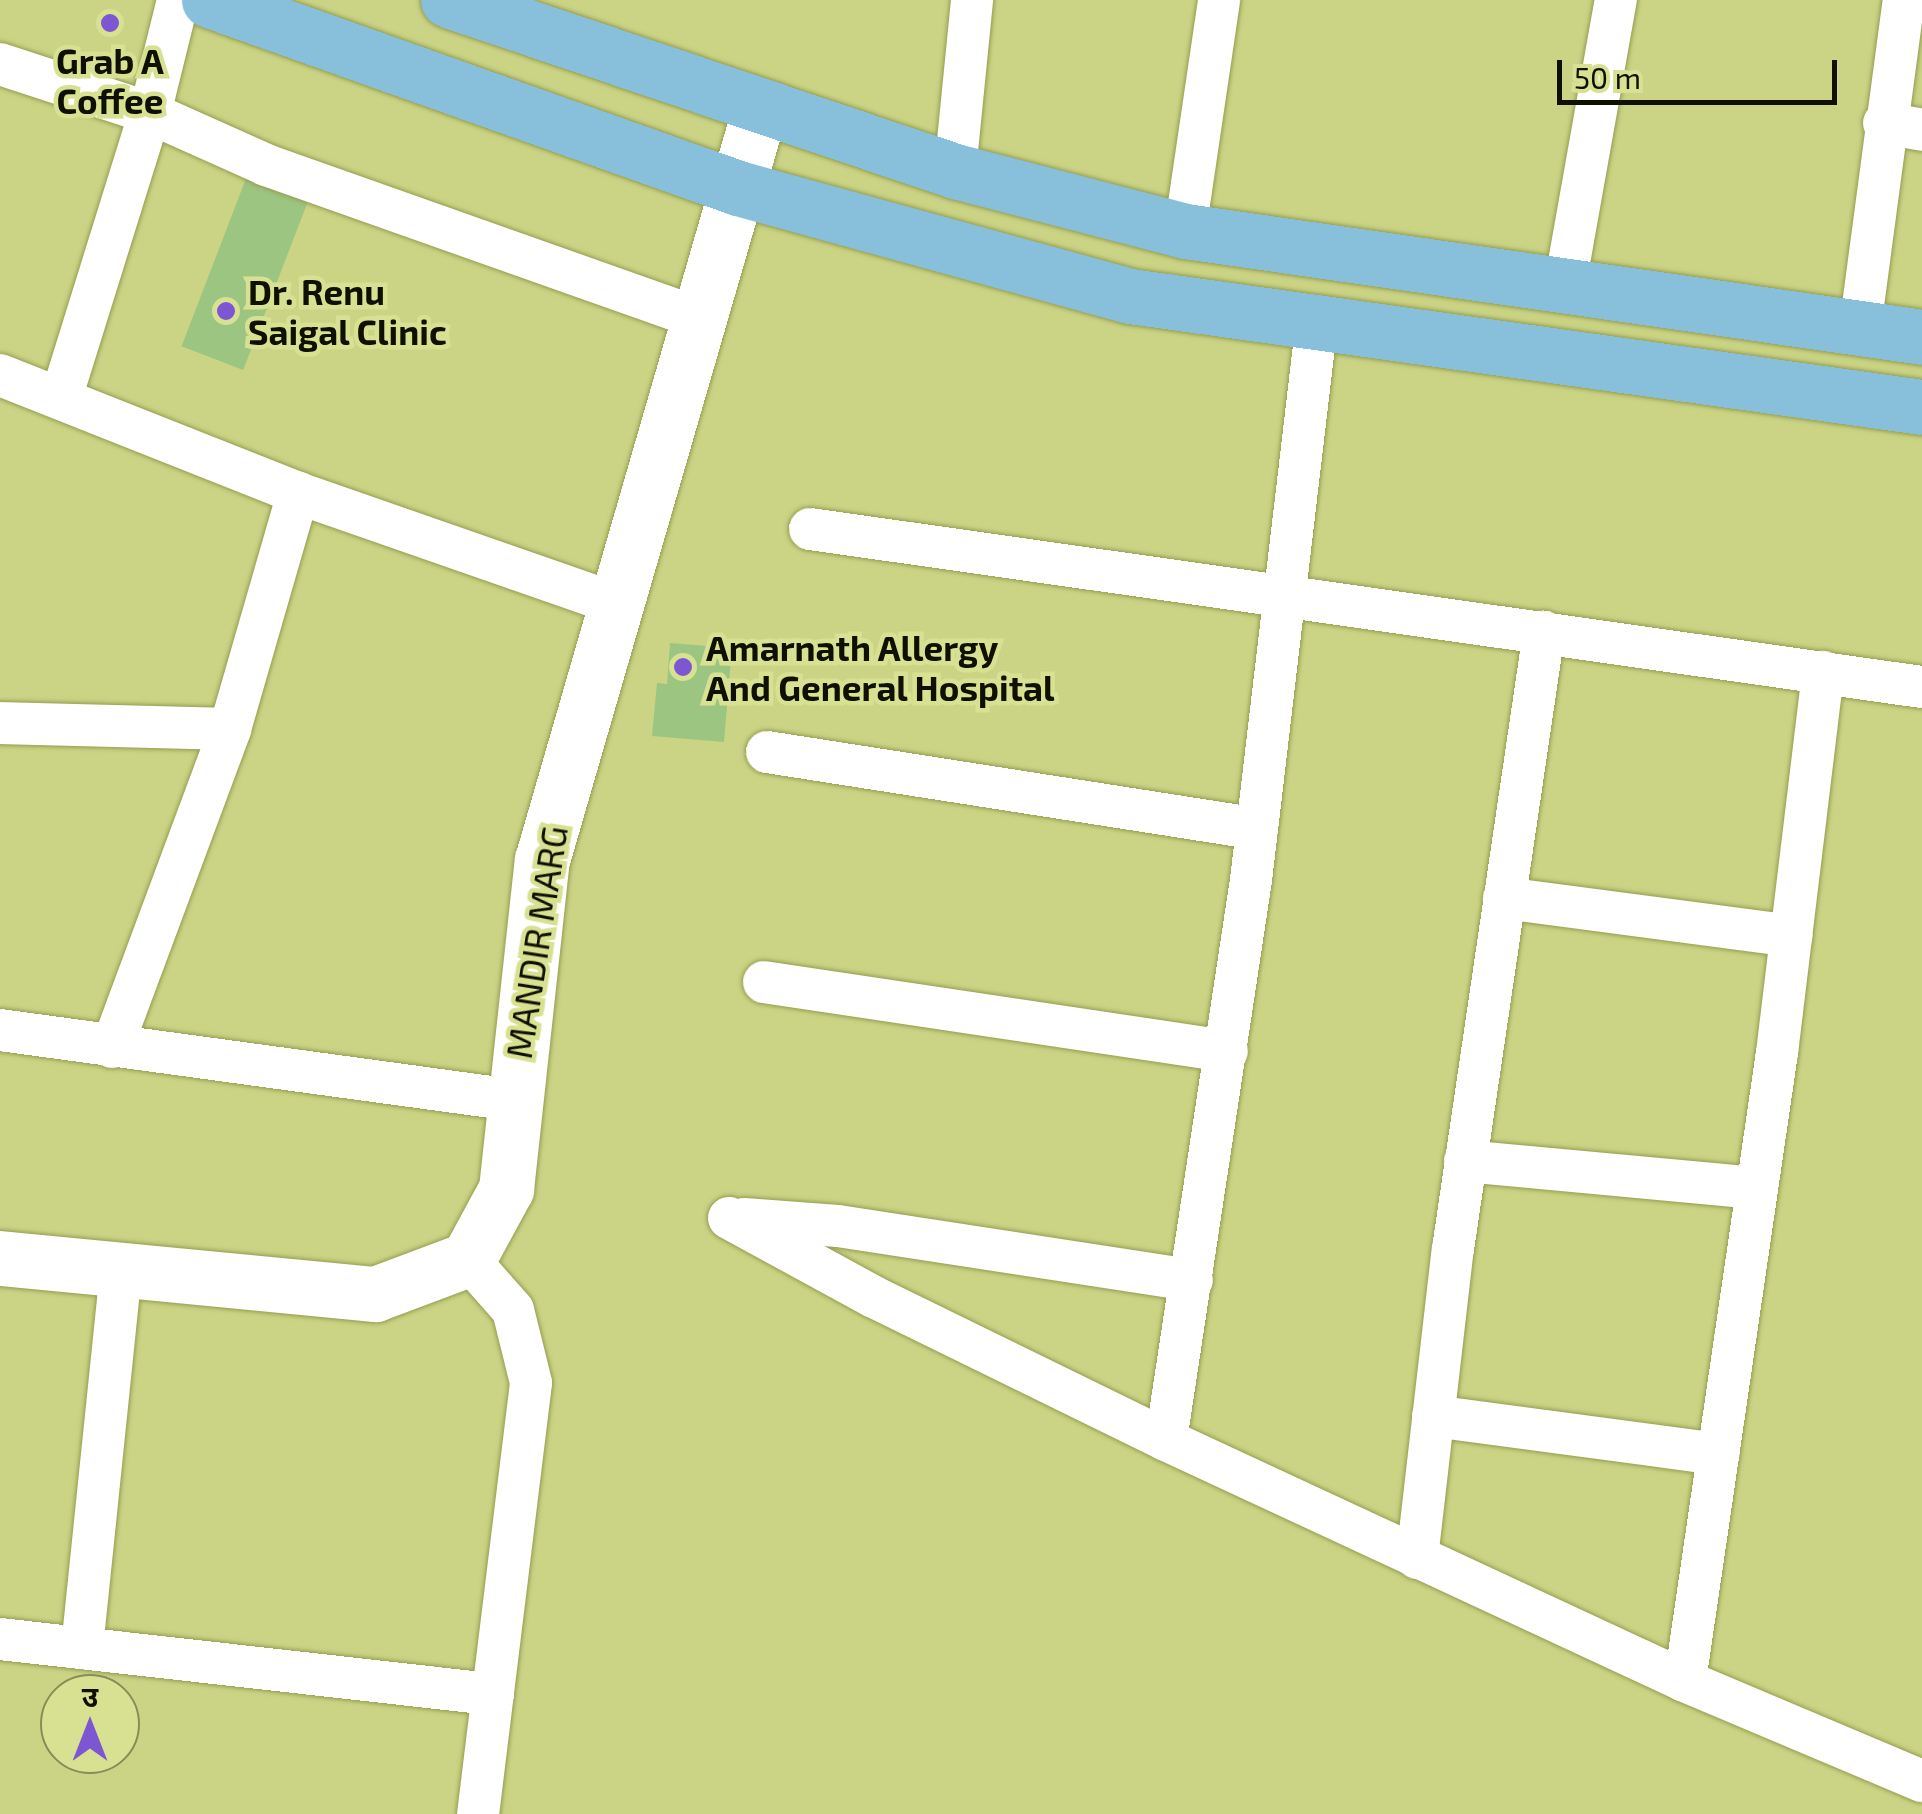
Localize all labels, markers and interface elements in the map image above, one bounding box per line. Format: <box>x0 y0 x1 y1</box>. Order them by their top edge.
marker: Grab A Coffee <box>99 12 121 34</box>
place label: Grab A Coffee <box>56 39 164 121</box>
scale bar <box>1562 40 1842 102</box>
text: 50 m <box>1574 59 1641 95</box>
place label: Dr. Renu Saigal Clinic <box>248 270 448 352</box>
marker: Dr. Renu Saigal Clinic <box>213 298 239 324</box>
place label: Amarnath Allergy And General Hospital <box>706 626 1055 708</box>
marker: Amarnath Allergy And General Hospital <box>670 654 696 680</box>
street label: MANDIR MARG <box>497 823 575 1061</box>
north arrow <box>40 1674 140 1774</box>
text: उ <box>82 1679 98 1713</box>

